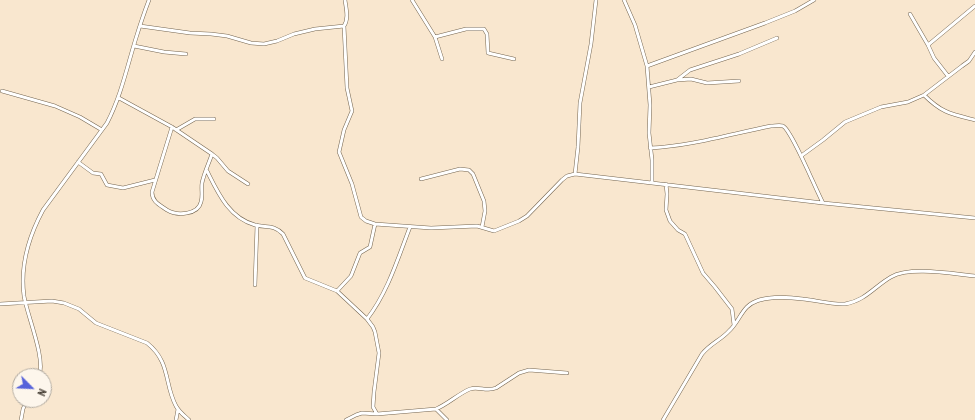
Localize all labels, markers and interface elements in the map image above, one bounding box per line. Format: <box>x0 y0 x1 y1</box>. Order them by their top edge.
north arrow <box>12 368 52 408</box>
text: N <box>34 387 50 398</box>

